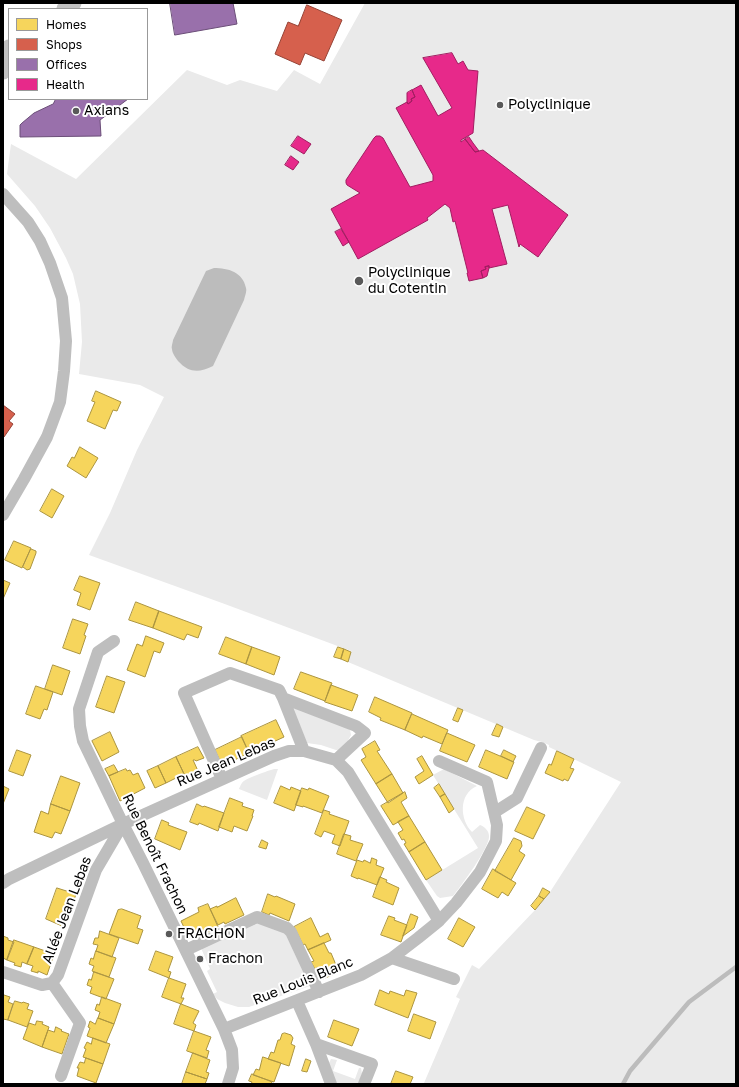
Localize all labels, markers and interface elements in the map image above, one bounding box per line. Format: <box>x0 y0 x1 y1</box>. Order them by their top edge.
legend <box>8 8 148 100</box>
text: Homes <box>46 17 86 32</box>
text: Shops <box>46 37 82 52</box>
text: Offices <box>46 57 87 72</box>
text: Health <box>46 77 85 92</box>
place label: Polyclinique <box>508 97 591 113</box>
marker: Polyclinique <box>495 100 505 110</box>
place label: Axians <box>84 103 129 119</box>
marker: Axians <box>71 106 81 116</box>
place label: Polyclinique du Cotentin <box>368 265 451 298</box>
marker: Polyclinique du Cotentin <box>353 275 365 287</box>
street label: Rue Jean Lebas <box>174 734 278 790</box>
street label: Rue Benoît Frachon <box>119 791 191 917</box>
street label: Allée Jean Lebas <box>39 854 95 966</box>
place label: FRACHON <box>177 926 245 942</box>
marker: FRACHON <box>164 929 174 939</box>
place label: Frachon <box>208 951 263 967</box>
street label: Rue Louis Blanc <box>250 953 356 1009</box>
marker: Frachon <box>195 954 205 964</box>

